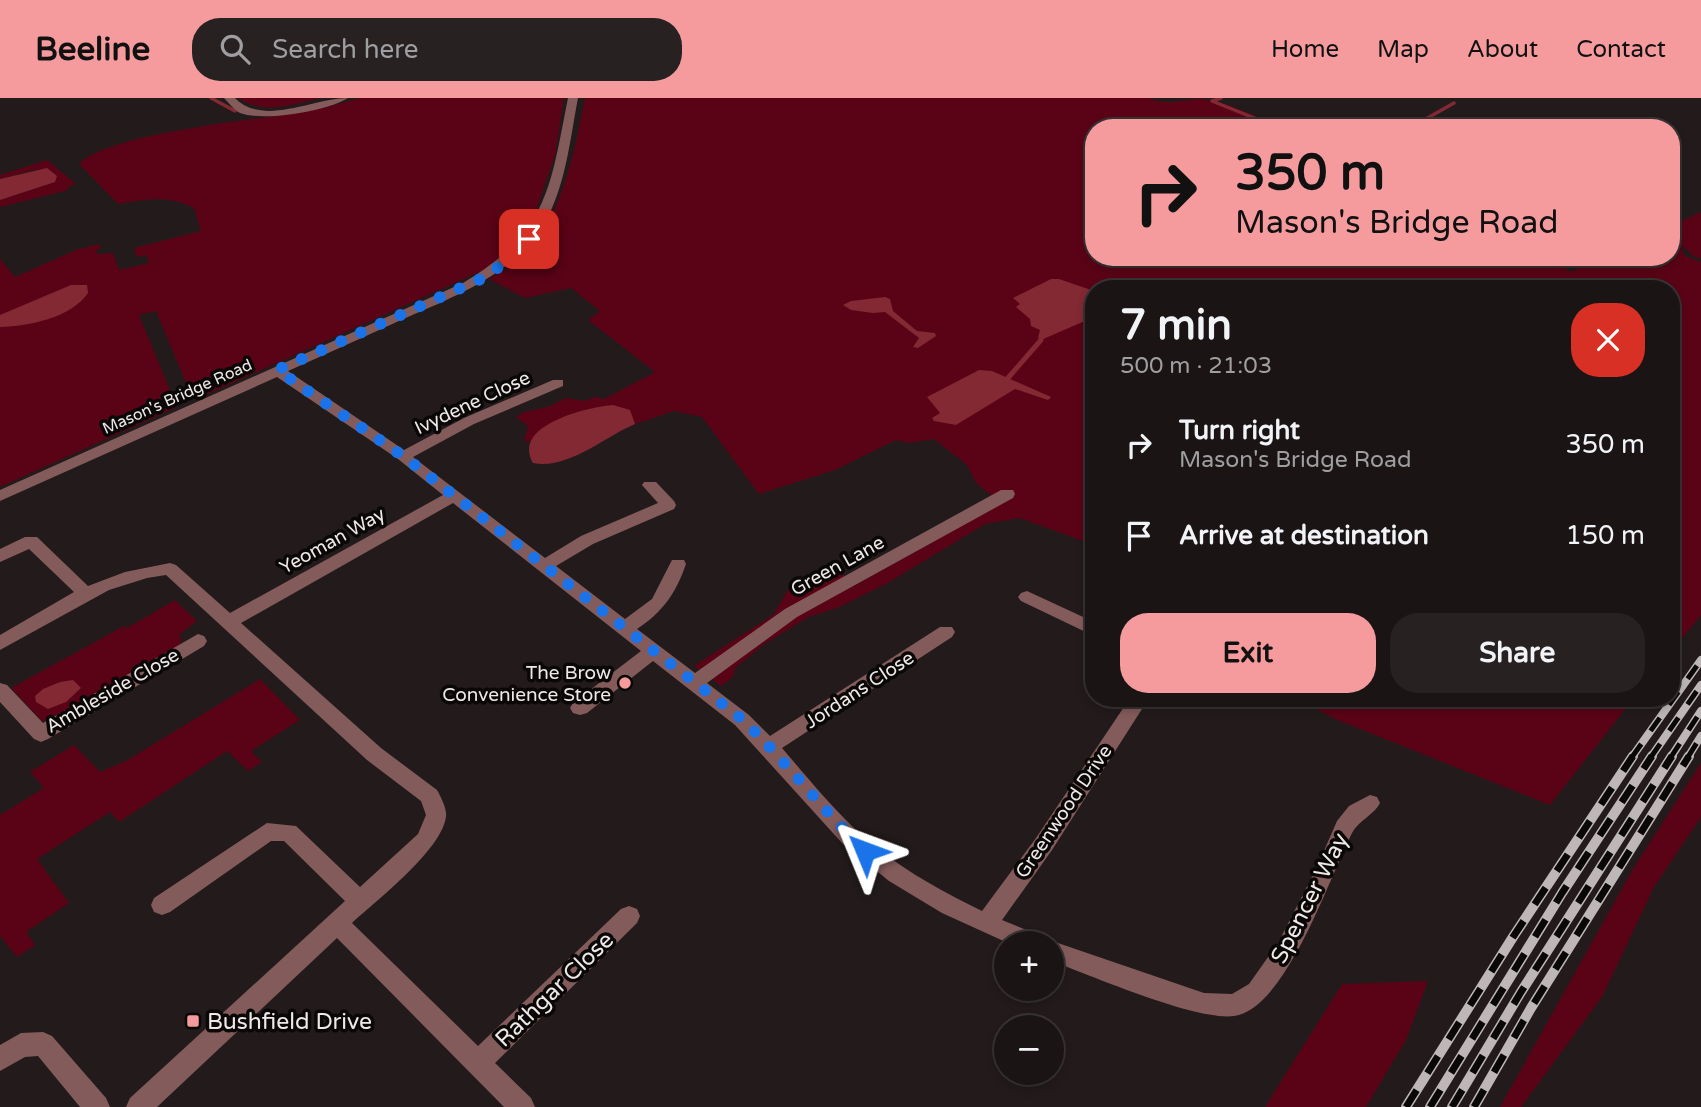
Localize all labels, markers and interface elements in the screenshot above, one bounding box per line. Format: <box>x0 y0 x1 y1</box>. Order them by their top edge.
search box <box>192 18 682 81</box>
text: Beeline <box>35 30 150 69</box>
icon: search <box>216 30 254 68</box>
text: Search here <box>272 34 418 65</box>
text: Home <box>1271 35 1339 64</box>
text: Map <box>1377 35 1429 64</box>
text: About <box>1467 35 1538 64</box>
text: Contact <box>1576 35 1666 64</box>
text: 350 m <box>1235 144 1385 203</box>
icon: right <box>1120 147 1211 238</box>
text: Mason's Bridge Road <box>1235 204 1558 242</box>
pin <box>499 209 559 269</box>
icon: arrive <box>510 220 548 258</box>
text: 7 min <box>1120 300 1232 351</box>
button: close <box>1571 303 1645 377</box>
text: 500 m · 21:03 <box>1120 352 1272 380</box>
street label: Mason's Bridge Road <box>99 355 255 439</box>
street label: Ivydene Close <box>411 367 534 439</box>
text: Turn right <box>1179 415 1300 446</box>
icon: right <box>1120 426 1158 464</box>
text: 350 m <box>1565 429 1645 460</box>
text: Mason's Bridge Road <box>1179 446 1411 474</box>
street label: Yeoman Way <box>276 503 389 579</box>
icon: arrive <box>1120 517 1158 555</box>
text: Arrive at destination <box>1179 520 1429 551</box>
text: 150 m <box>1565 520 1645 551</box>
street label: Green Lane <box>787 531 888 601</box>
button: Exit <box>1120 613 1376 693</box>
button: Share <box>1390 613 1645 693</box>
street label: Ambleside Close <box>42 644 183 738</box>
street label: Jordans Close <box>801 647 918 733</box>
place label: The Brow Convenience Store <box>442 662 611 706</box>
marker: The Brow Convenience Store <box>617 675 633 691</box>
street label: Greenwood Drive <box>1011 741 1117 882</box>
position arrow <box>828 814 902 888</box>
street label: Spencer Way <box>1265 828 1355 968</box>
street label: Rathgar Close <box>490 926 620 1053</box>
map controls <box>994 931 1064 1085</box>
button: + <box>994 931 1064 1001</box>
place label: Bushfield Drive <box>207 1008 372 1036</box>
marker: Bushfield Drive <box>185 1013 201 1029</box>
button: − <box>994 1015 1064 1085</box>

